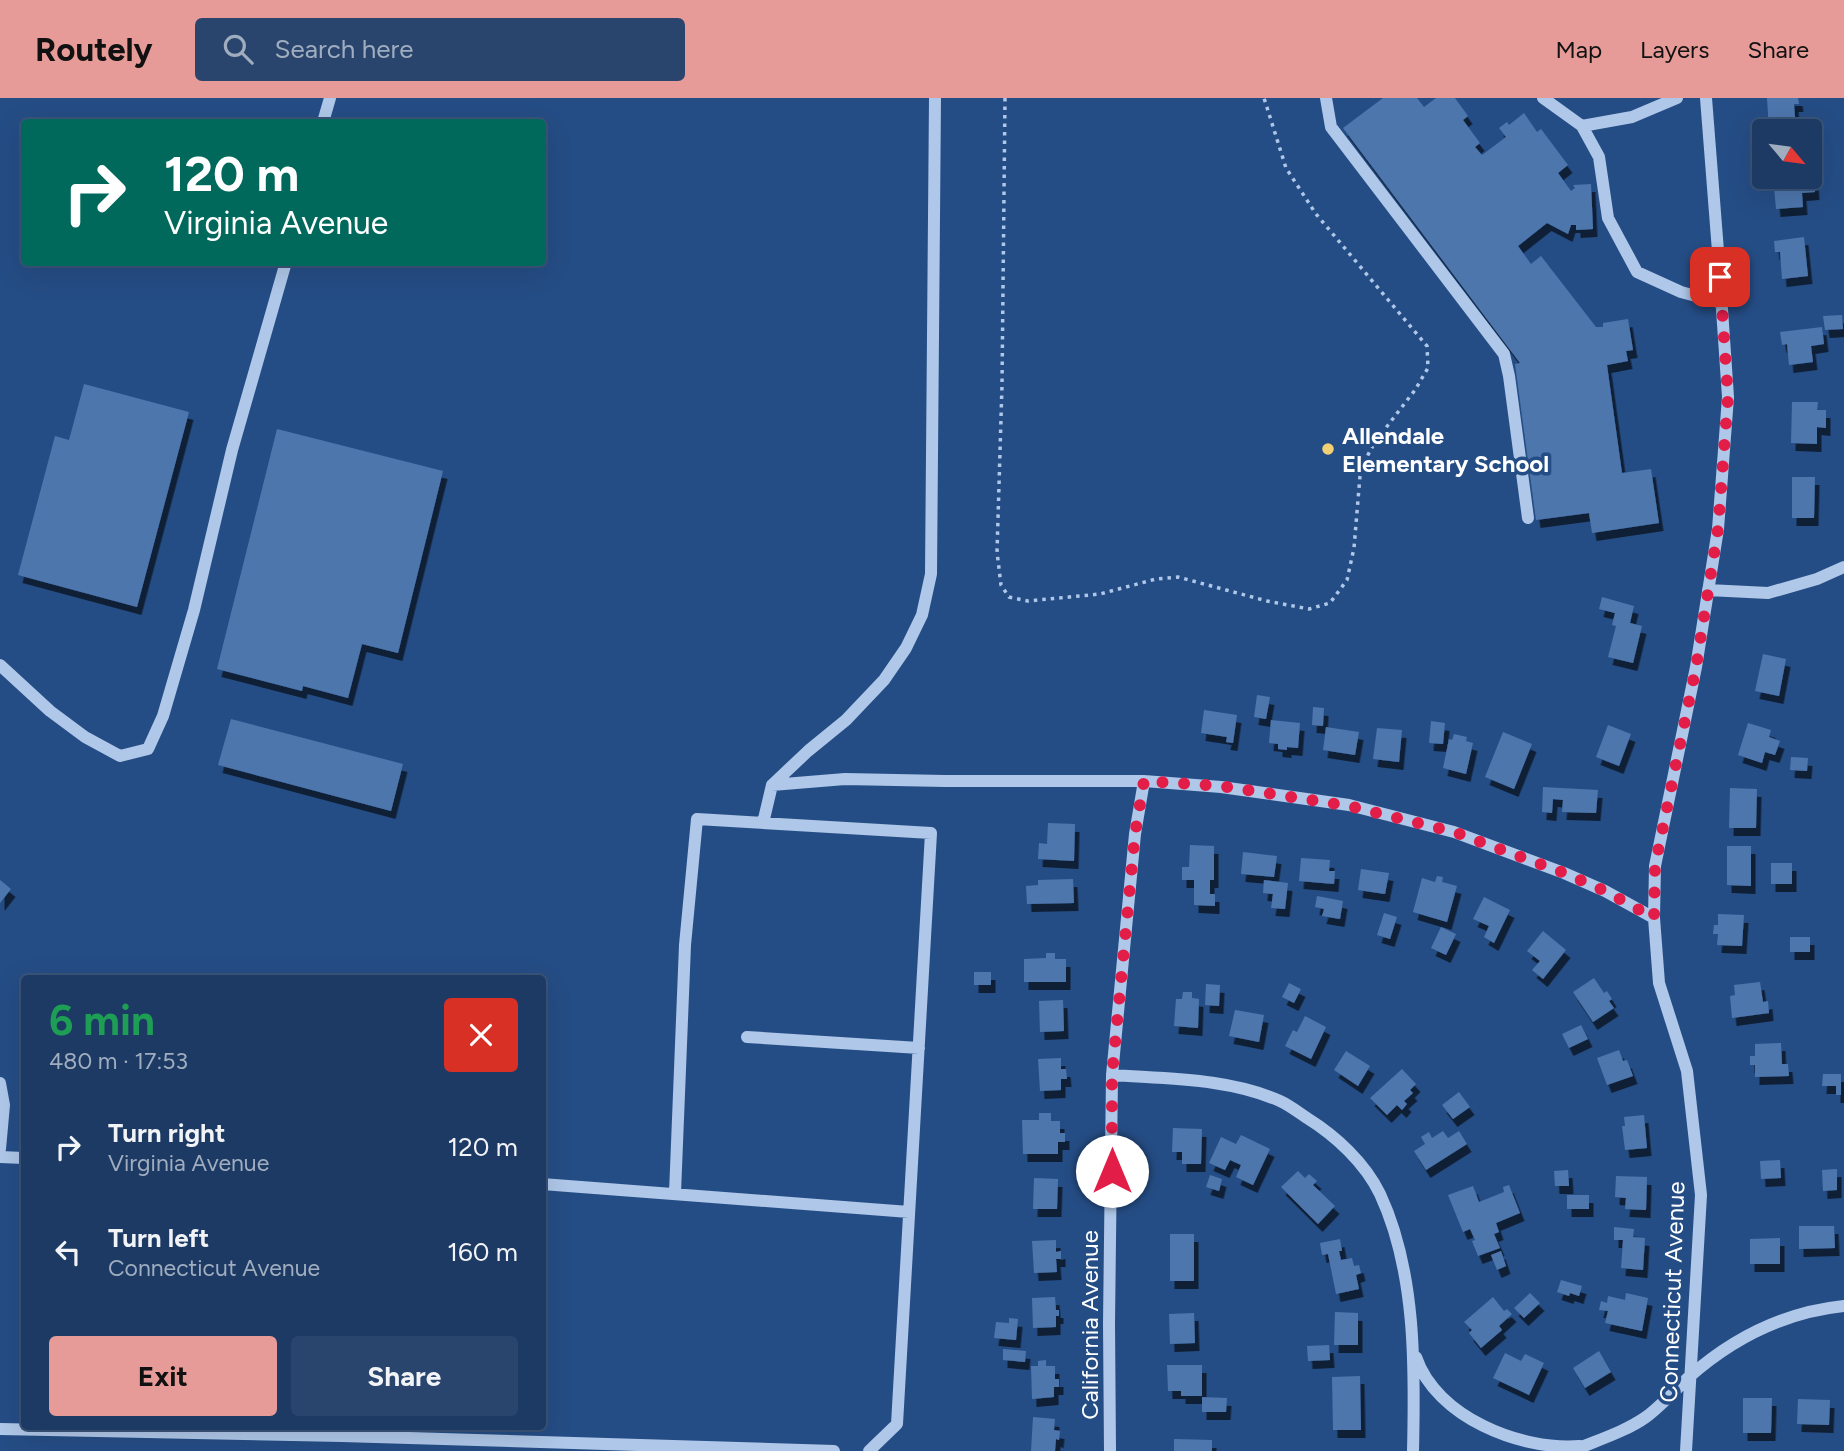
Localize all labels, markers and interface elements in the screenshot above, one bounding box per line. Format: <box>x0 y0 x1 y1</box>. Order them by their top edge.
search box <box>195 18 685 81</box>
text: Routely <box>35 30 153 69</box>
icon: search <box>219 30 257 68</box>
text: Search here <box>275 33 414 65</box>
text: Map <box>1555 35 1602 64</box>
text: Layers <box>1640 35 1709 64</box>
text: Share <box>1747 35 1809 64</box>
north arrow <box>1752 119 1822 189</box>
map controls <box>1752 119 1822 189</box>
text: 120 m <box>164 144 299 203</box>
icon: right <box>49 147 140 238</box>
text: Virginia Avenue <box>164 204 388 242</box>
pin <box>1690 247 1750 307</box>
icon: arrive <box>1701 258 1739 296</box>
place label: Allendale Elementary School <box>1342 421 1549 478</box>
marker: Allendale Elementary School <box>1320 441 1336 457</box>
text: 6 min <box>49 995 155 1046</box>
button: close <box>444 998 518 1072</box>
text: 480 m · 17:53 <box>49 1047 188 1075</box>
text: Turn right <box>108 1117 225 1149</box>
icon: right <box>49 1128 87 1166</box>
text: 120 m <box>448 1131 518 1163</box>
position arrow <box>1075 1134 1149 1208</box>
text: Virginia Avenue <box>108 1149 269 1177</box>
street label: Connecticut Avenue <box>1654 1181 1690 1403</box>
text: Turn left <box>108 1222 209 1254</box>
street label: California Avenue <box>1075 1230 1104 1420</box>
icon: left <box>49 1233 87 1271</box>
text: 160 m <box>447 1236 518 1268</box>
text: Connecticut Avenue <box>108 1254 320 1282</box>
button: Exit <box>49 1336 277 1416</box>
button: Share <box>291 1336 518 1416</box>

